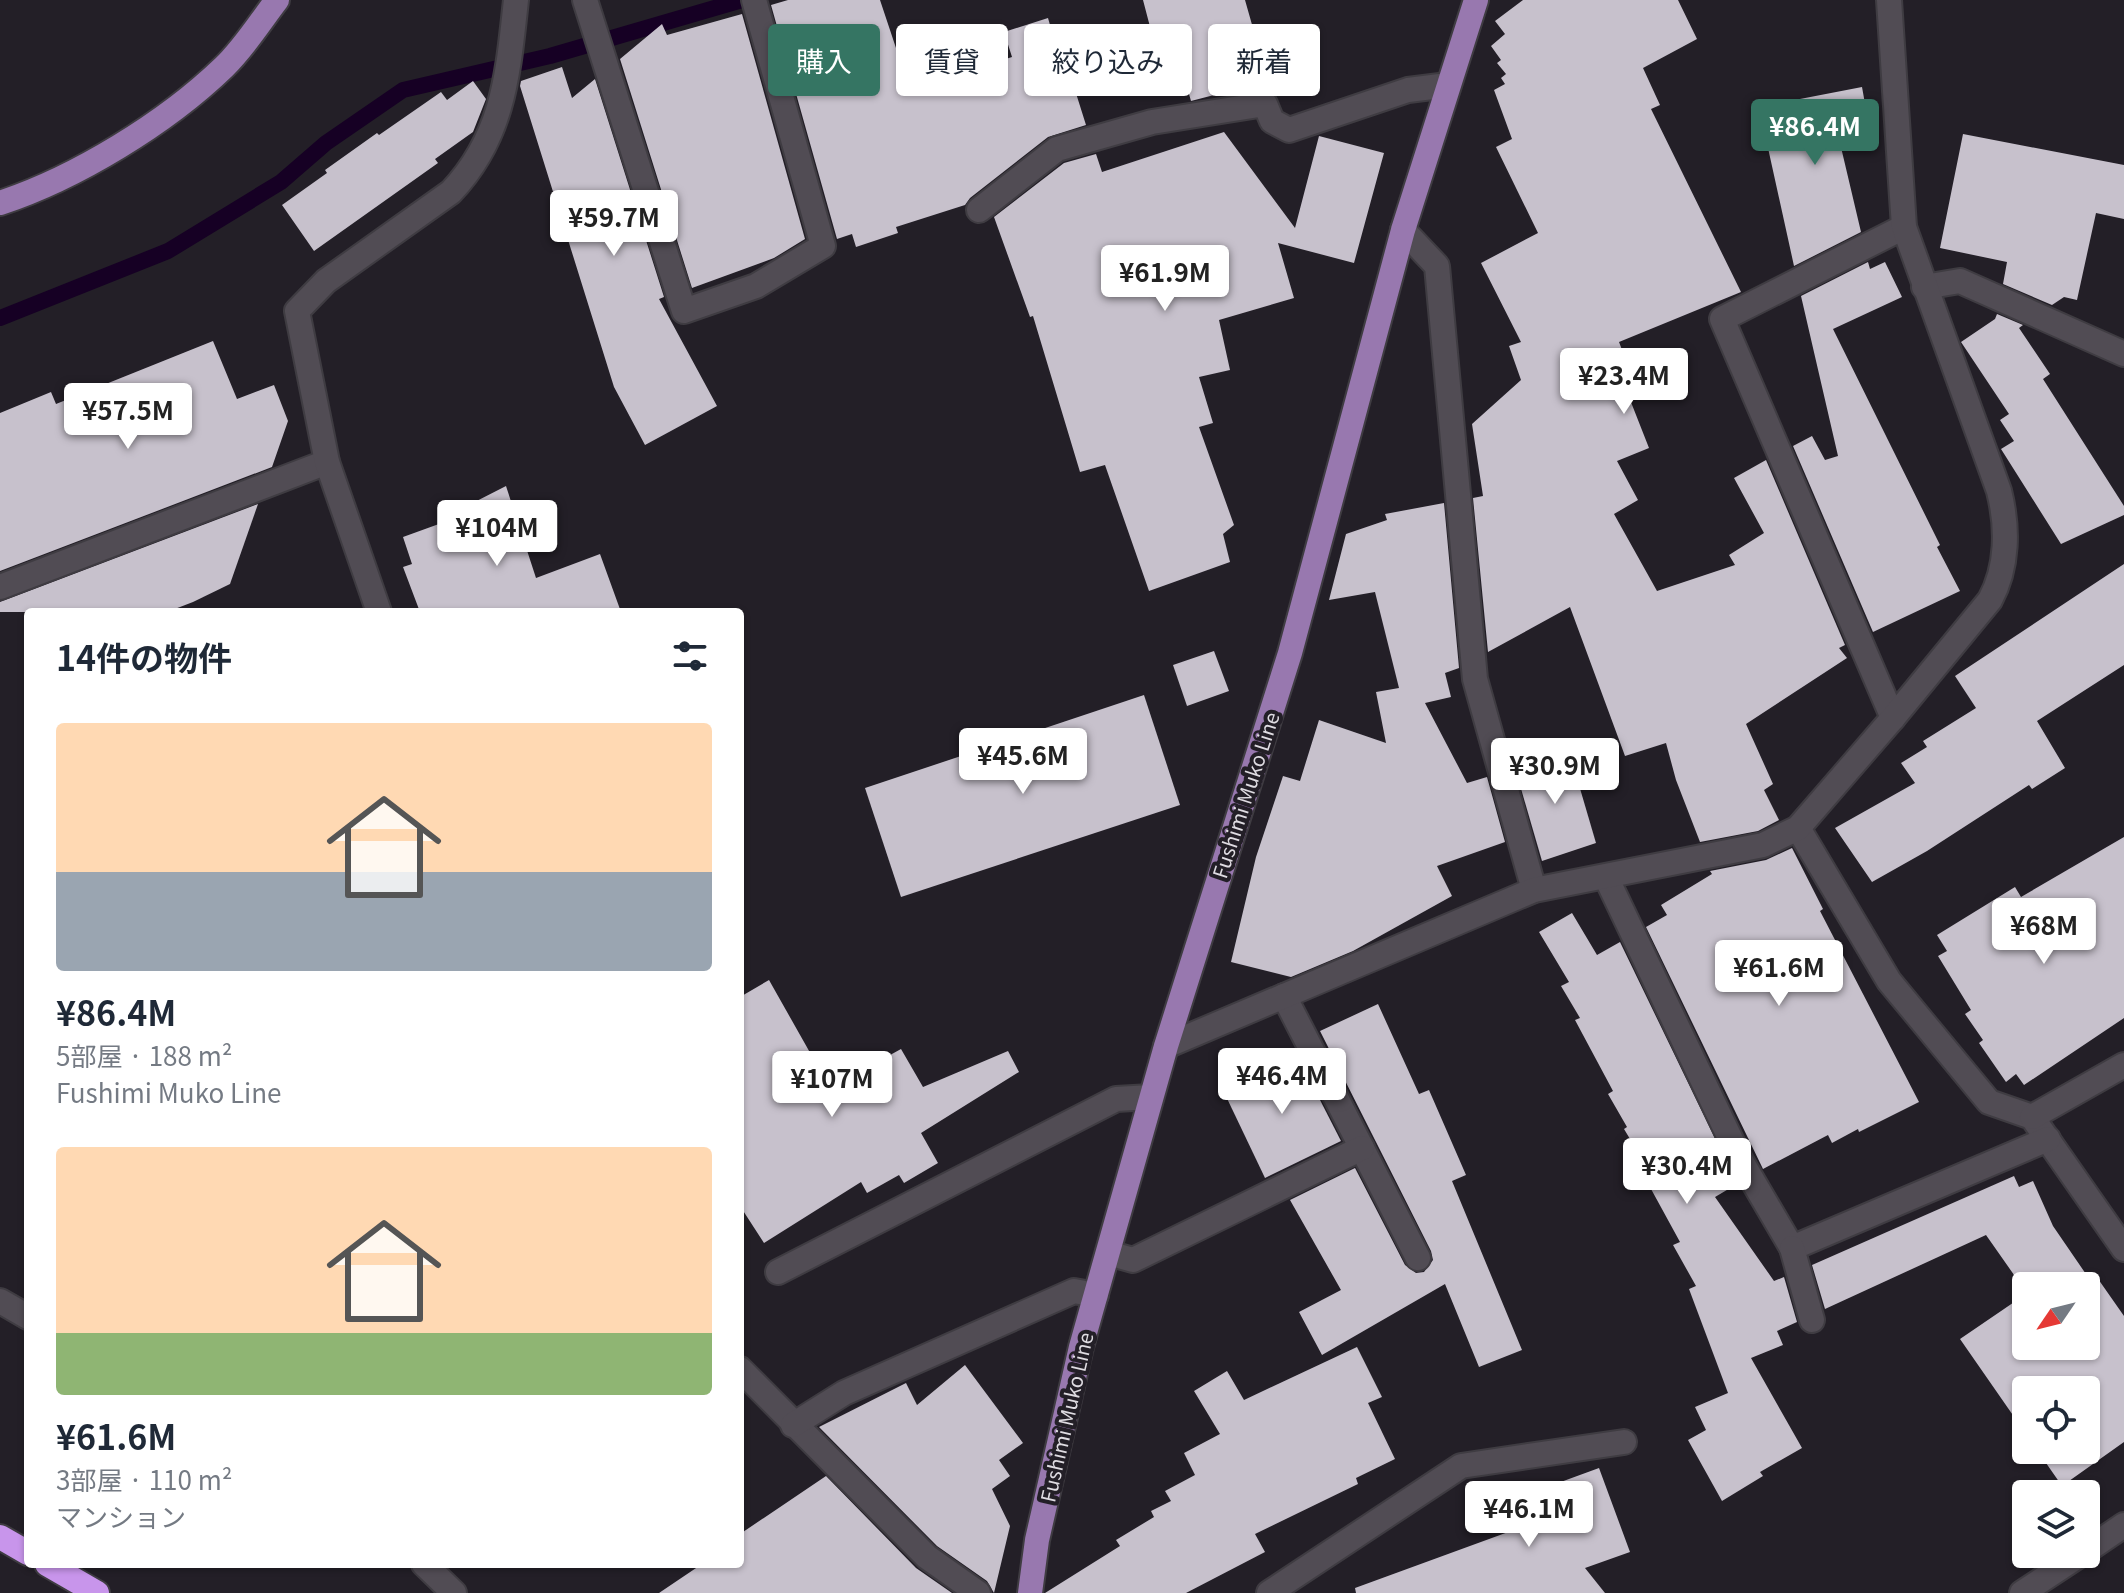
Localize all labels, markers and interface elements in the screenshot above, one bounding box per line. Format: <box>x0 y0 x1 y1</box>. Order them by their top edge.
chip: 購入 <box>768 24 880 96</box>
chip: 賃貸 <box>896 24 1008 96</box>
chip: 絞り込み <box>1024 24 1192 96</box>
chip: 新着 <box>1208 24 1320 96</box>
pin: ¥86.4M <box>1750 99 1880 167</box>
text: ¥86.4M <box>1769 106 1861 143</box>
pin: ¥59.7M <box>549 190 679 258</box>
text: ¥59.7M <box>568 197 660 234</box>
pin: ¥61.9M <box>1100 245 1230 313</box>
text: ¥61.9M <box>1119 252 1211 289</box>
pin: ¥23.4M <box>1559 348 1689 416</box>
text: ¥23.4M <box>1578 355 1670 392</box>
pin: ¥57.5M <box>63 383 193 451</box>
text: ¥57.5M <box>82 390 174 427</box>
pin: ¥104M <box>441 500 553 568</box>
text: ¥104M <box>455 507 539 544</box>
text: 14件の物件 <box>56 632 232 681</box>
icon: filters <box>668 634 712 678</box>
street label: Fushimi Muko Line <box>1204 708 1286 882</box>
pin: ¥45.6M <box>958 728 1088 796</box>
text: ¥45.6M <box>977 735 1069 772</box>
pin: ¥30.9M <box>1490 738 1620 806</box>
text: ¥30.9M <box>1509 745 1601 782</box>
icon: home <box>312 775 456 919</box>
pin: ¥68M <box>1997 898 2091 966</box>
text: ¥68M <box>2010 905 2078 942</box>
pin: ¥61.6M <box>1714 940 1844 1008</box>
text: ¥61.6M <box>1733 947 1825 984</box>
text: ¥86.4M <box>56 987 176 1036</box>
text: 5部屋 · 188 m² <box>56 1036 233 1073</box>
pin: ¥46.4M <box>1217 1048 1347 1116</box>
pin: ¥107M <box>776 1051 888 1119</box>
text: ¥46.4M <box>1236 1055 1328 1092</box>
text: ¥107M <box>790 1058 874 1095</box>
text: Fushimi Muko Line <box>56 1073 282 1110</box>
pin: ¥30.4M <box>1622 1138 1752 1206</box>
text: ¥30.4M <box>1641 1145 1733 1182</box>
icon: home <box>312 1199 456 1343</box>
north arrow <box>2012 1272 2100 1360</box>
map controls <box>2012 1272 2100 1568</box>
street label: Fushimi Muko Line <box>1032 1329 1100 1505</box>
button: locate <box>2012 1376 2100 1464</box>
text: ¥61.6M <box>56 1411 176 1460</box>
text: 3部屋 · 110 m² <box>56 1460 233 1497</box>
button: layers <box>2012 1480 2100 1568</box>
pin: ¥46.1M <box>1464 1481 1594 1549</box>
text: ¥46.1M <box>1483 1488 1575 1525</box>
text: マンション <box>56 1497 186 1534</box>

